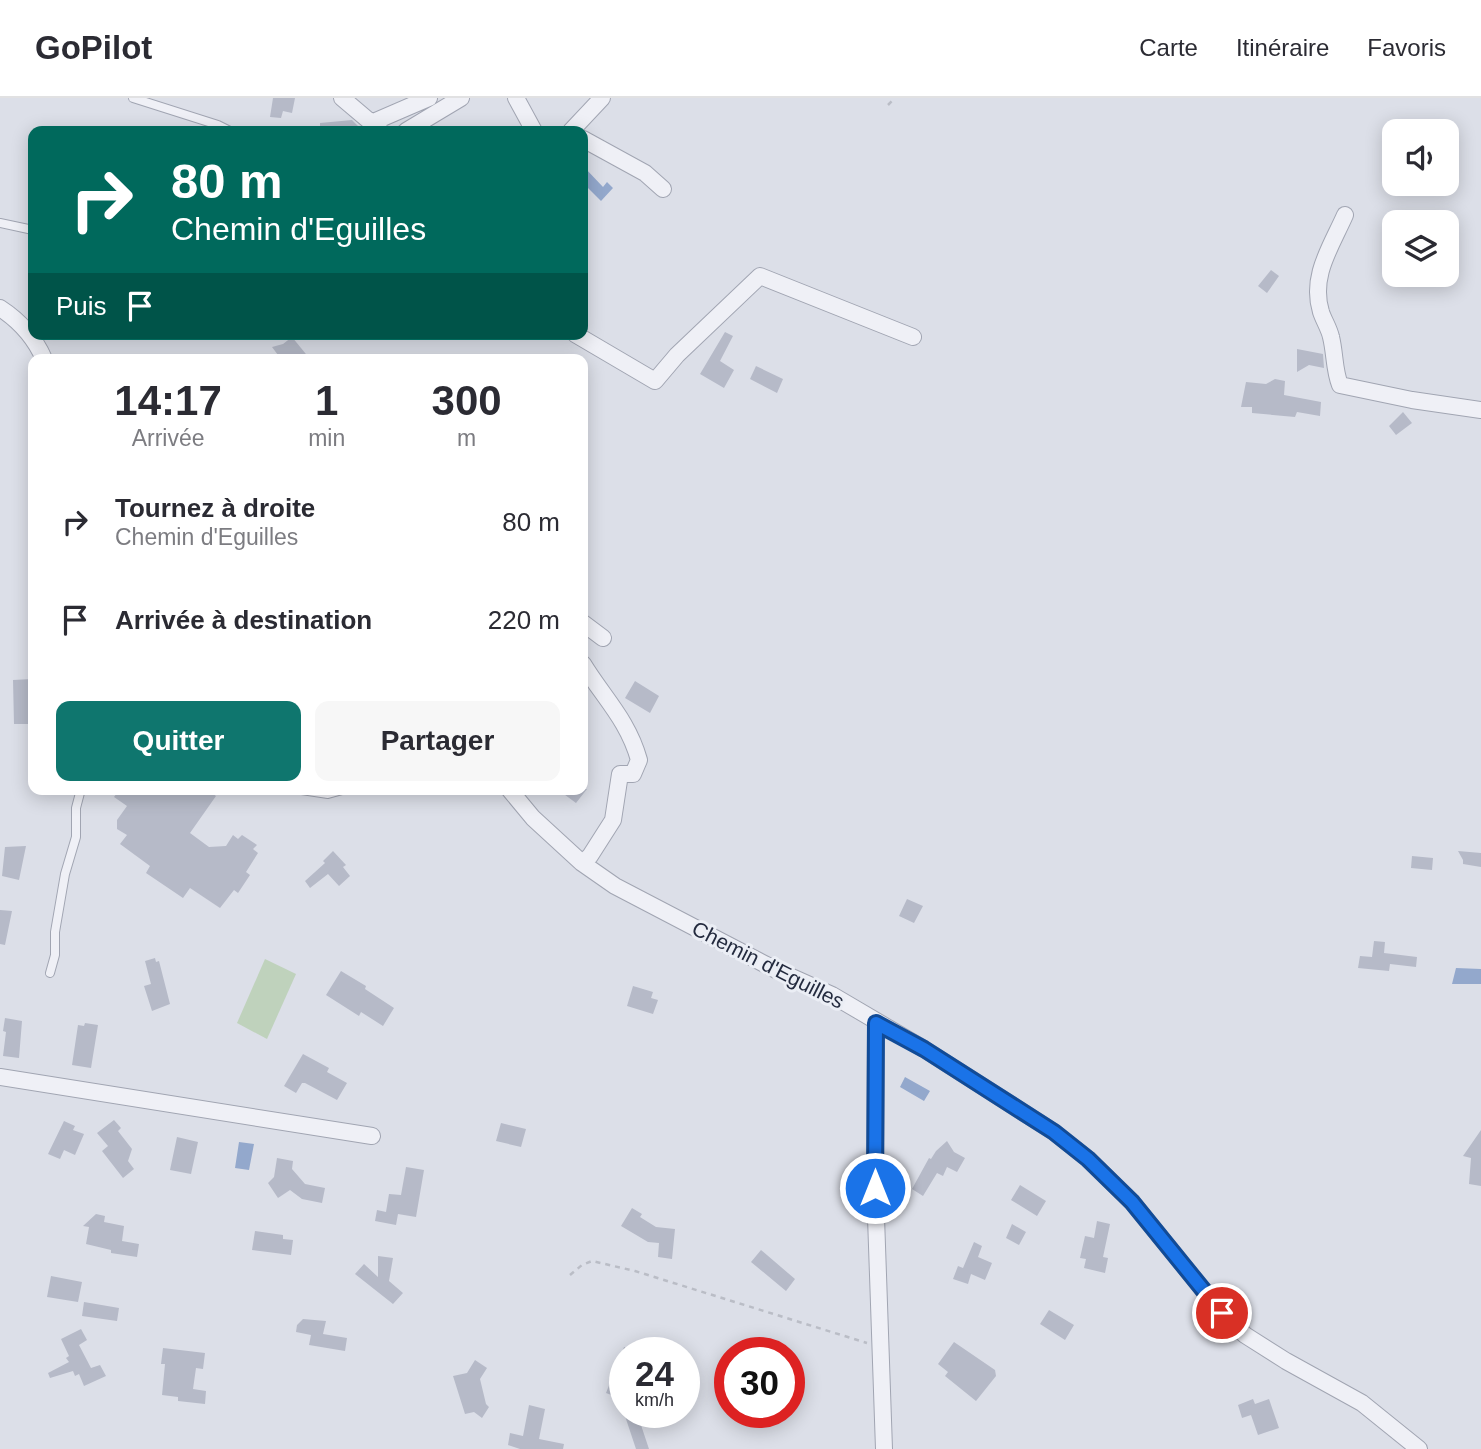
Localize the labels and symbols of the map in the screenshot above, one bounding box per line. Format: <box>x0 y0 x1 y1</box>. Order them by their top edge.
street label: Chemin d'Eguilles <box>688 916 848 1013</box>
position arrow <box>838 1151 912 1225</box>
pin <box>1192 1283 1252 1343</box>
speed limit sign: 30 <box>714 1337 805 1428</box>

